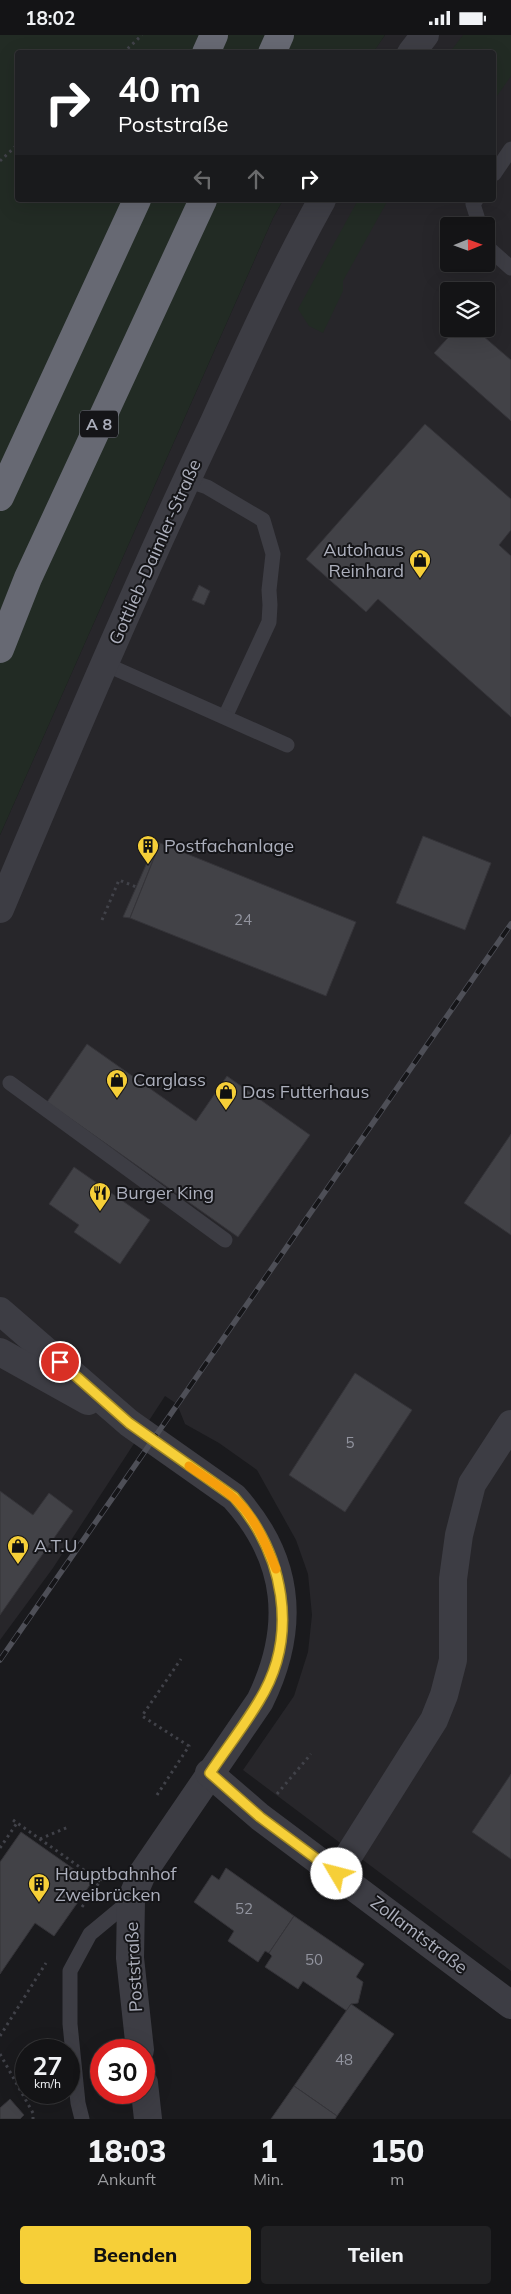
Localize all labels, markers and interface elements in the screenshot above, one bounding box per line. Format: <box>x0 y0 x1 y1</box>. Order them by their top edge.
text: 18:02 <box>25 6 75 30</box>
text: 40 m <box>118 67 201 111</box>
icon: right <box>35 70 100 135</box>
text: Poststraße <box>118 110 228 138</box>
icon: left <box>189 165 217 193</box>
icon: ahead <box>242 165 270 193</box>
icon: right <box>295 165 323 193</box>
north arrow <box>440 217 495 273</box>
map controls <box>440 217 495 337</box>
button: layers <box>440 282 495 337</box>
road number: A 8 <box>80 411 118 437</box>
street label: Gottlieb-Daimler-Straße <box>103 455 206 648</box>
place label: Autohaus Reinhard <box>323 538 404 582</box>
shop icon: Autohaus Reinhard <box>408 548 432 579</box>
building icon: Postfachanlage <box>136 834 160 865</box>
place label: Postfachanlage <box>164 834 294 857</box>
house number: 24 <box>234 910 252 929</box>
shop icon: Carglass <box>105 1068 129 1099</box>
place label: Carglass <box>133 1068 206 1091</box>
shop icon: Das Futterhaus <box>214 1080 238 1111</box>
place label: Das Futterhaus <box>242 1080 370 1103</box>
restaurant icon: Burger King <box>88 1181 112 1212</box>
place label: Burger King <box>116 1181 214 1204</box>
pin <box>39 1341 81 1383</box>
icon: arrive <box>46 1348 74 1376</box>
house number: 5 <box>345 1433 355 1452</box>
shop icon: A.T.U <box>6 1534 30 1565</box>
place label: A.T.U <box>34 1534 77 1557</box>
position arrow <box>310 1847 362 1899</box>
place label: Hauptbahnhof Zweibrücken <box>55 1862 177 1906</box>
building icon: Hauptbahnhof Zweibrücken <box>27 1872 51 1903</box>
street label: Zollamtstraße <box>366 1891 472 1979</box>
house number: 52 <box>235 1899 253 1918</box>
street label: Poststraße <box>120 1921 147 2013</box>
house number: 50 <box>305 1950 323 1969</box>
speed limit sign: 30 <box>90 2039 155 2104</box>
text: 27 <box>32 2050 63 2081</box>
house number: 48 <box>335 2050 353 2069</box>
text: km/h <box>34 2076 61 2091</box>
text: 18:03 <box>87 2132 166 2170</box>
text: 1 <box>259 2132 277 2170</box>
text: 150 <box>370 2132 424 2170</box>
text: Ankunft <box>97 2169 156 2189</box>
text: Min. <box>253 2169 284 2189</box>
text: m <box>390 2169 404 2189</box>
button: Beenden <box>20 2226 251 2284</box>
button: Teilen <box>261 2226 491 2284</box>

